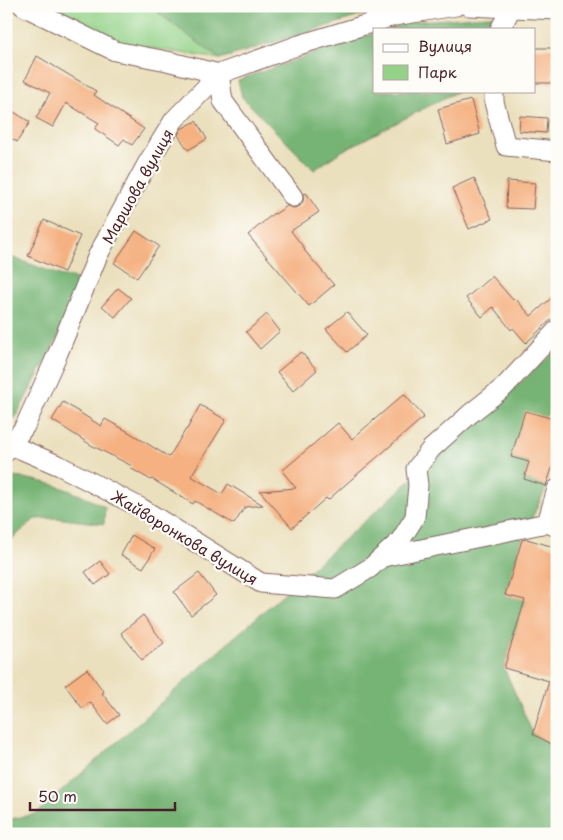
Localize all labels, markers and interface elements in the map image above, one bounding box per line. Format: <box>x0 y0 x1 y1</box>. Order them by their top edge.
legend <box>373 28 536 92</box>
text: Вулиця <box>418 34 472 57</box>
text: Парк <box>418 60 457 83</box>
street label: Маршова вулиця <box>96 124 178 248</box>
street label: Жайворонкова вулиця <box>107 484 263 590</box>
scale bar <box>30 780 175 812</box>
text: 50 m <box>38 784 77 807</box>

